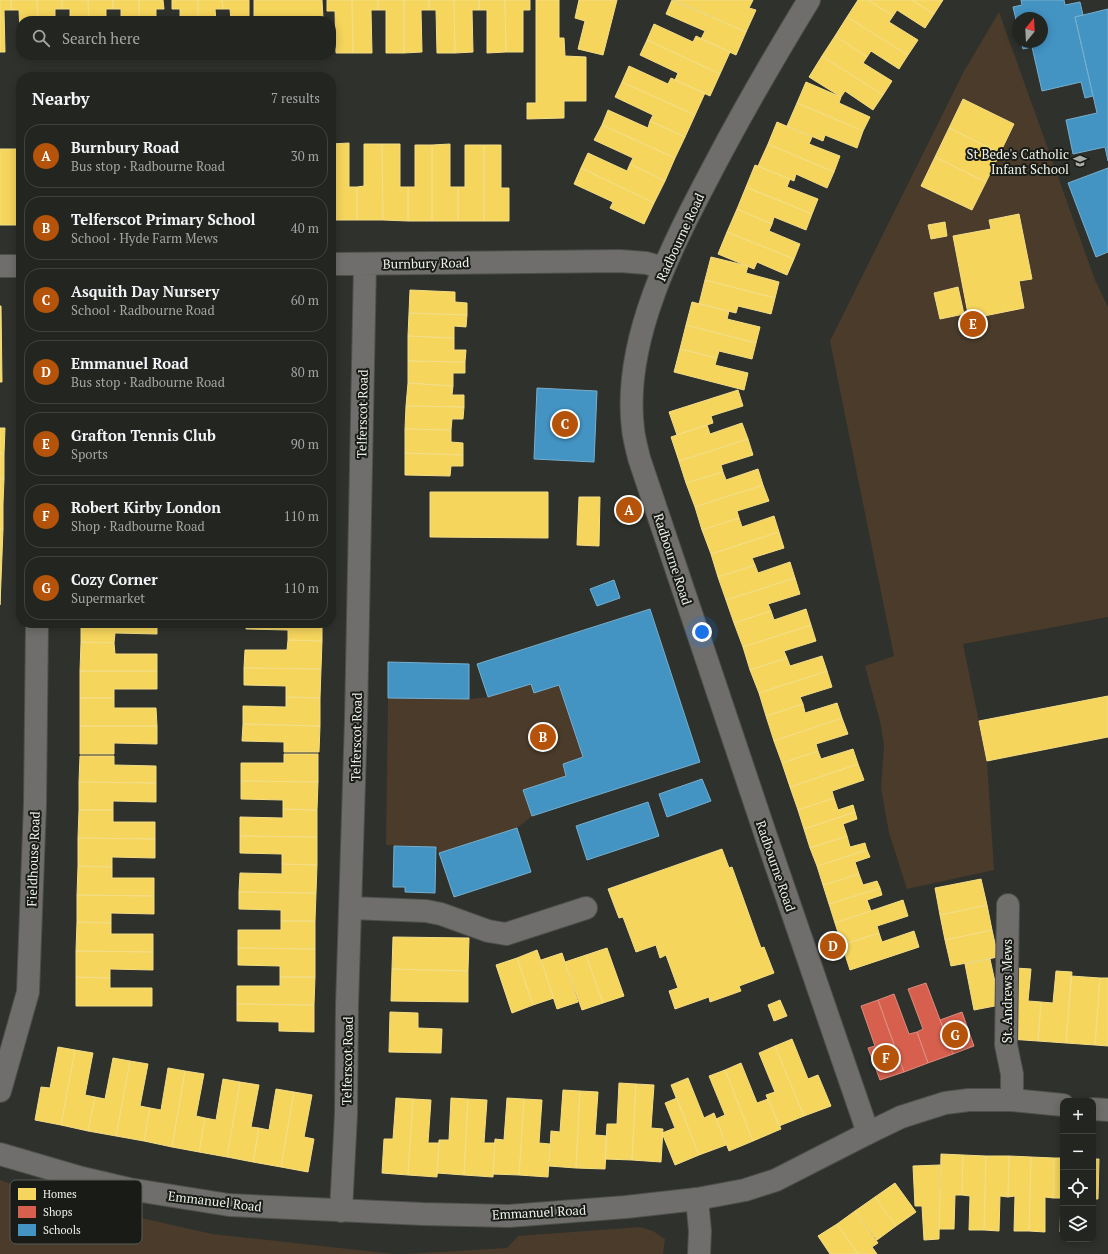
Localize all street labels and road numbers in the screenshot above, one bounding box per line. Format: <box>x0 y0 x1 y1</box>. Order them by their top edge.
street label: Radbourne Road <box>652 190 708 284</box>
street label: Burnbury Road <box>383 253 469 273</box>
street label: Telferscot Road <box>352 369 372 459</box>
street label: Radbourne Road <box>650 511 696 607</box>
street label: Telferscot Road <box>346 692 366 782</box>
street label: Fieldhouse Road <box>22 811 44 907</box>
street label: Radbourne Road <box>752 818 800 914</box>
street label: St. Andrews Mews <box>998 939 1016 1043</box>
street label: Telferscot Road <box>337 1016 357 1106</box>
street label: Emmanuel Road <box>167 1186 263 1216</box>
street label: Emmanuel Road <box>491 1201 587 1223</box>

